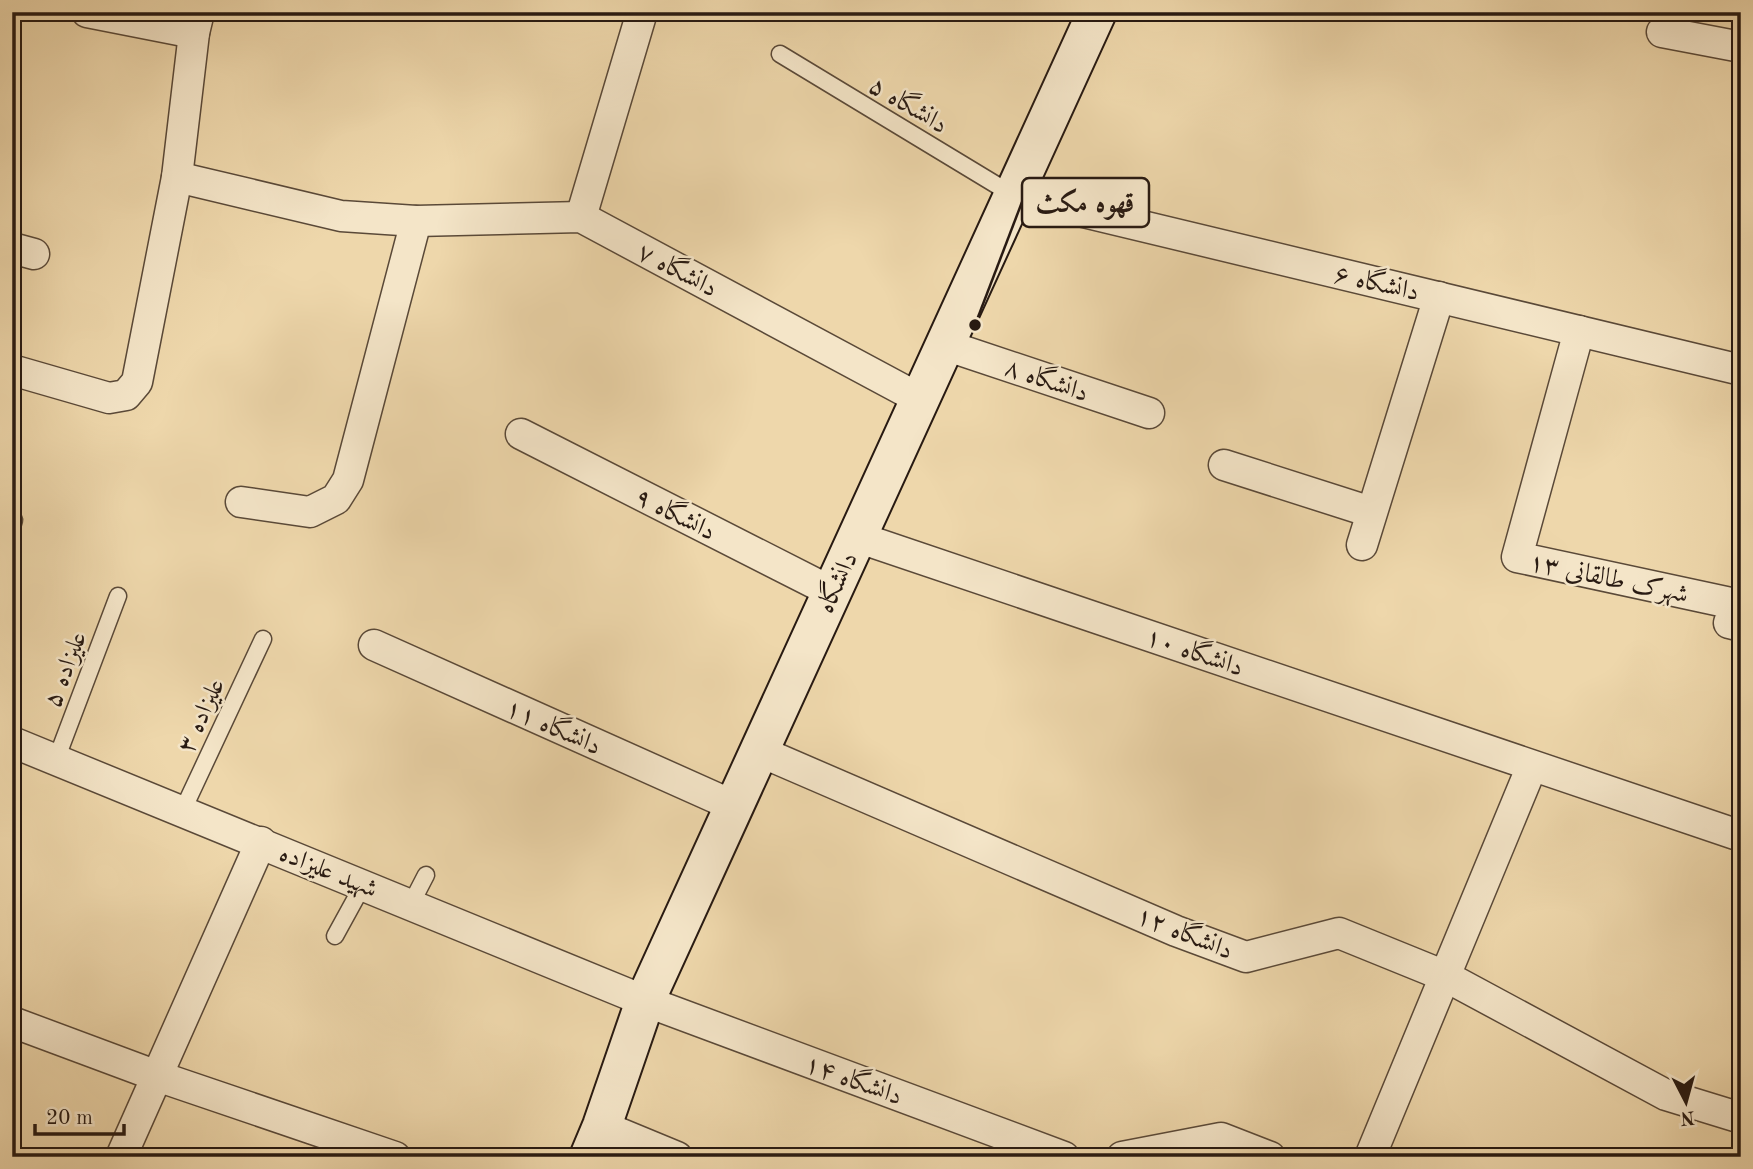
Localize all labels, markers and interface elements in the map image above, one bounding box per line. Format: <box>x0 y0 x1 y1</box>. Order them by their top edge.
street label: دانشگاه ۵ <box>864 68 954 139</box>
callout: قهوه مکث <box>1022 178 1149 227</box>
text: قهوه مکث <box>1035 188 1135 220</box>
street label: دانشگاه ۷ <box>633 235 724 303</box>
street label: دانشگاه ۶ <box>1331 257 1423 306</box>
street label: دانشگاه ۸ <box>1001 350 1093 407</box>
street label: دانشگاه ۹ <box>631 479 722 546</box>
street label: دانشگاه <box>808 546 863 617</box>
street label: شهرک طالقانی ۱۳ <box>1526 549 1691 611</box>
street label: دانشگاه ۱۰ <box>1142 619 1248 682</box>
street label: علیزاده ۵ <box>40 628 92 711</box>
street label: علیزاده ۳ <box>173 675 230 757</box>
street label: دانشگاه ۱۱ <box>501 691 607 760</box>
street label: شهید علیزاده <box>275 840 381 905</box>
street label: دانشگاه ۱۲ <box>1132 898 1238 965</box>
street label: دانشگاه ۱۴ <box>801 1047 907 1110</box>
north arrow <box>1652 1068 1722 1138</box>
scale bar <box>35 1092 124 1136</box>
text: N <box>1679 1106 1696 1127</box>
text: 20 m <box>46 1108 93 1129</box>

